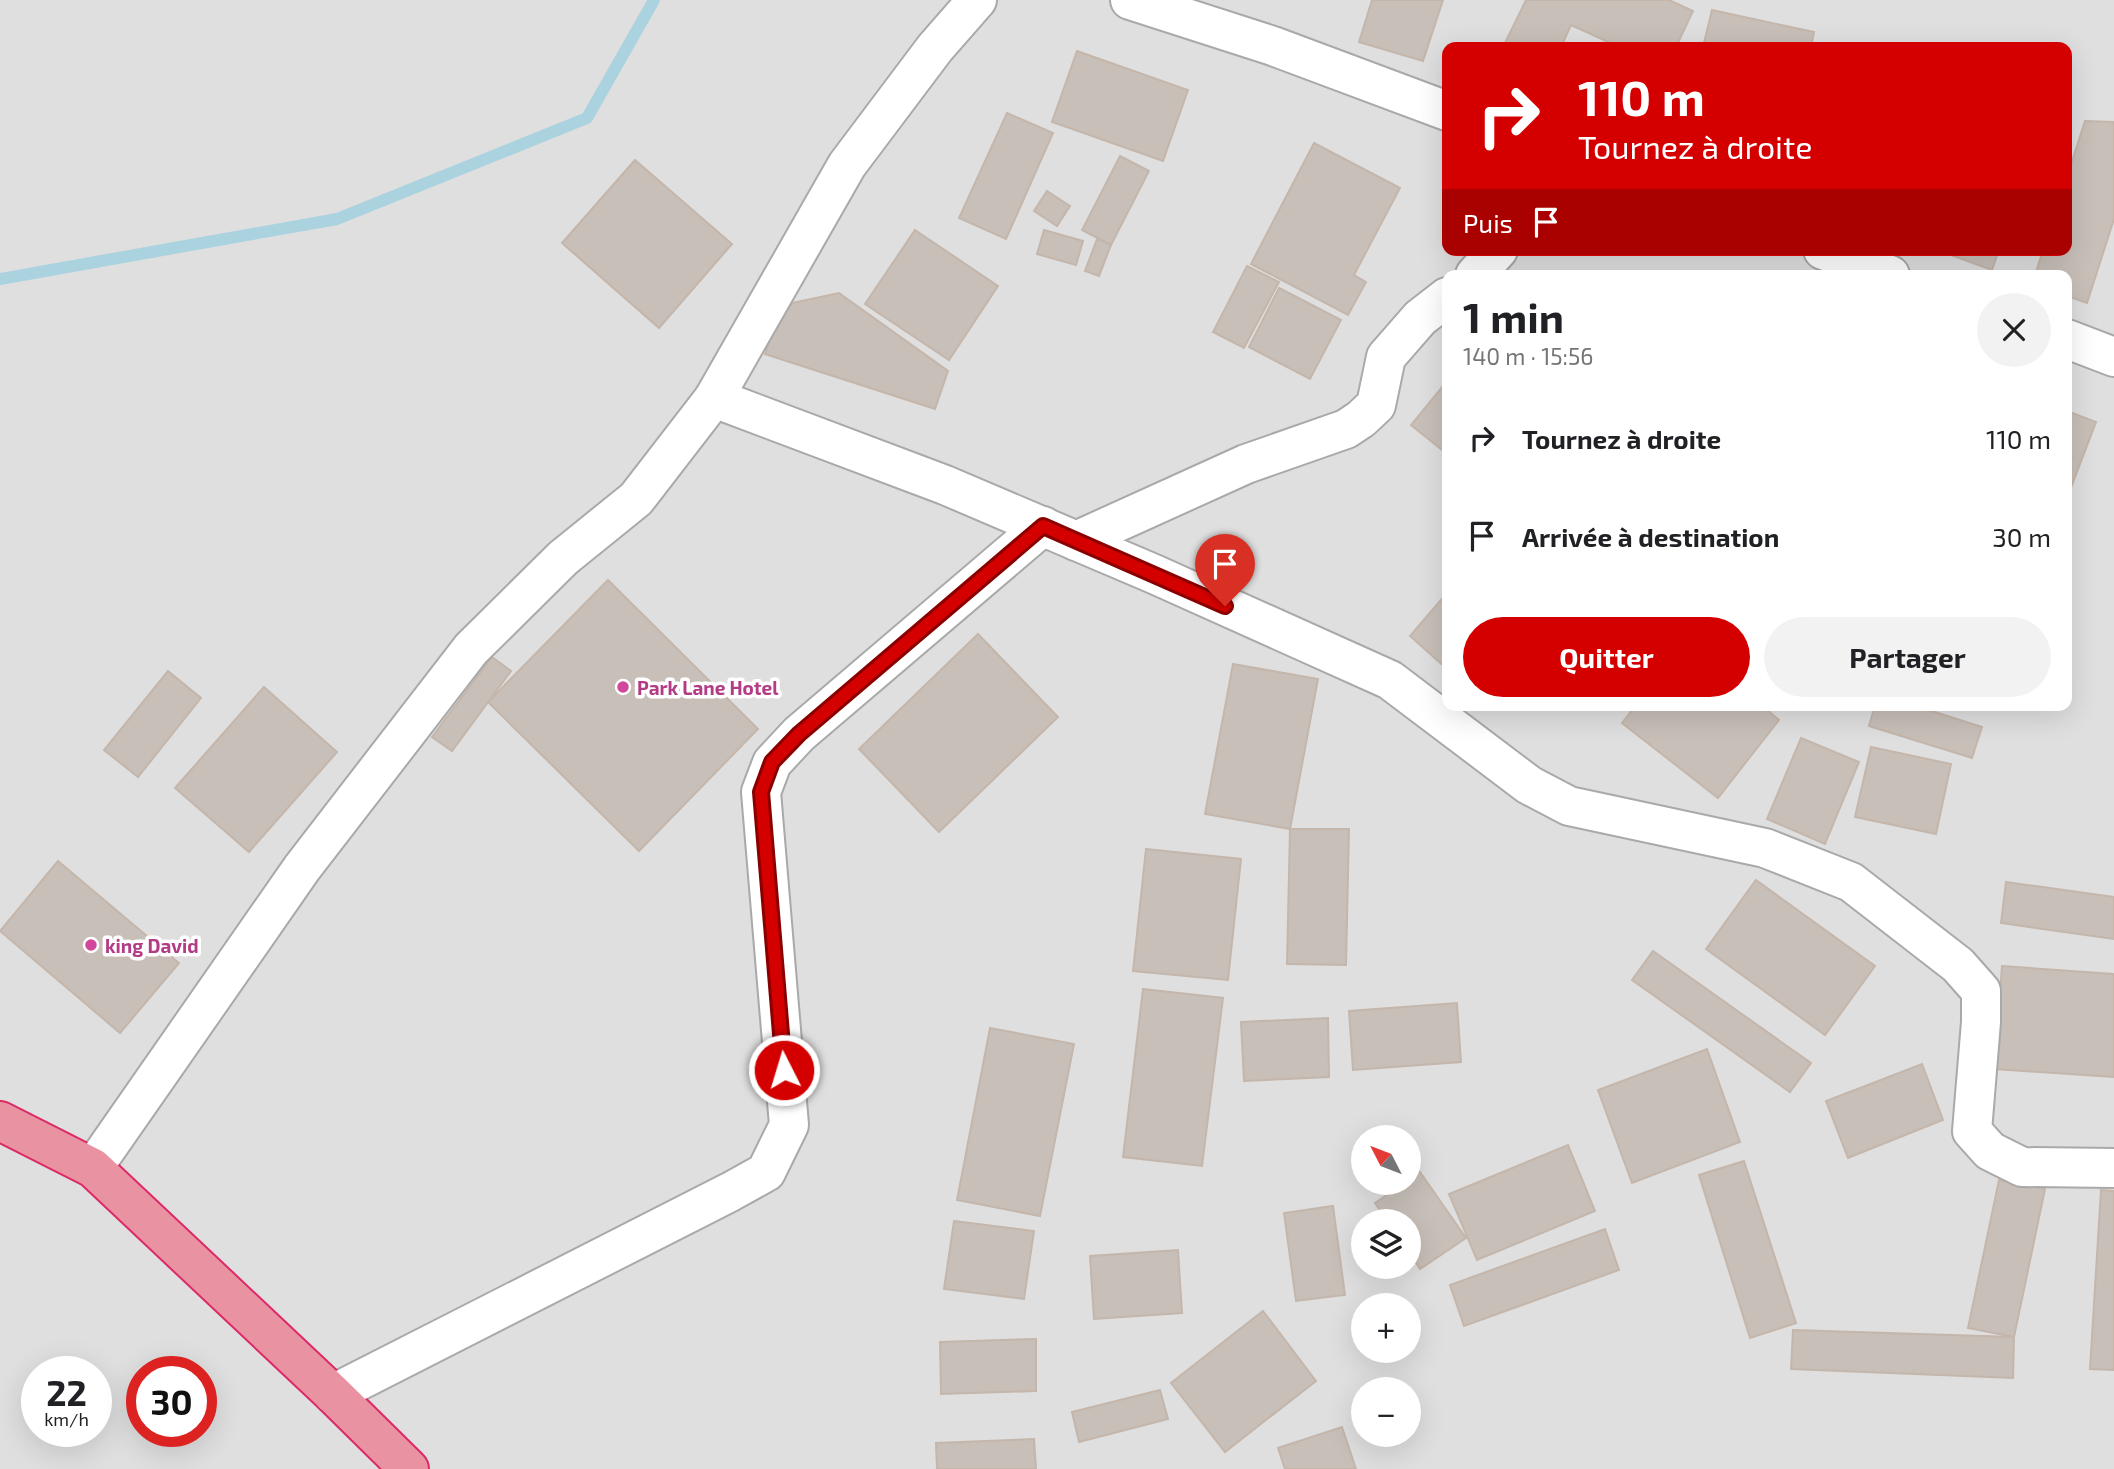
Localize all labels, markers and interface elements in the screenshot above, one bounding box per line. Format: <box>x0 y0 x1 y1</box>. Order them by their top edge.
text: 110 m <box>1578 67 1705 126</box>
icon: right <box>1463 70 1554 161</box>
text: Tournez à droite <box>1578 127 1812 165</box>
icon: arrive <box>1527 203 1565 241</box>
text: Puis <box>1463 207 1513 238</box>
text: 1 min <box>1463 291 1564 341</box>
button: close <box>1977 293 2051 367</box>
text: 140 m · 15:56 <box>1463 342 1594 370</box>
icon: right <box>1463 419 1501 457</box>
text: Tournez à droite <box>1522 423 1721 454</box>
text: 110 m <box>1986 423 2051 454</box>
icon: arrive <box>1463 517 1501 555</box>
text: Arrivée à destination <box>1522 521 1779 552</box>
text: 30 m <box>1992 521 2051 552</box>
pin <box>1195 534 1255 606</box>
icon: arrive <box>1206 545 1244 583</box>
button: Quitter <box>1463 617 1750 697</box>
button: Partager <box>1764 617 2051 697</box>
place label: Park Lane Hotel <box>637 676 779 699</box>
marker: Park Lane Hotel <box>615 679 631 695</box>
place label: king David <box>105 934 199 957</box>
marker: king David <box>83 937 99 953</box>
position arrow <box>747 1033 821 1107</box>
north arrow <box>1351 1125 1421 1195</box>
map controls <box>1351 1125 1421 1447</box>
button: layers <box>1351 1209 1421 1279</box>
button: + <box>1351 1293 1421 1363</box>
speed limit sign: 30 <box>126 1356 217 1447</box>
text: 22 <box>46 1371 87 1413</box>
button: − <box>1351 1377 1421 1447</box>
text: km/h <box>44 1408 89 1430</box>

